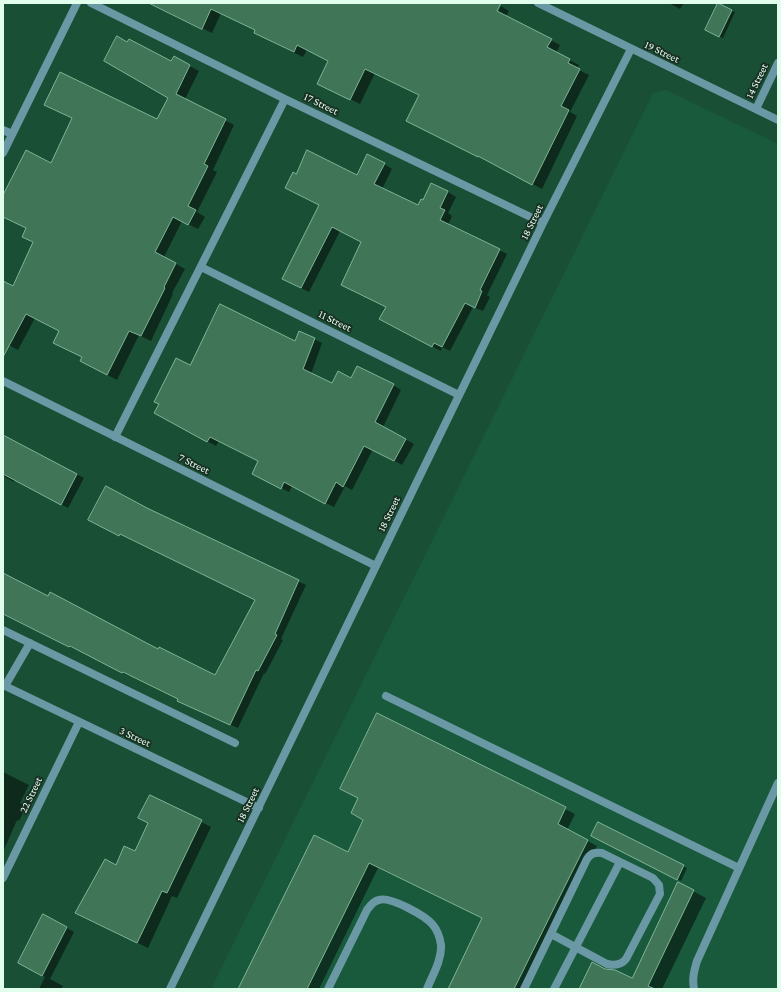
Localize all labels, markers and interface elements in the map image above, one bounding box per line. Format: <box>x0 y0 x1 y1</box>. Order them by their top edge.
street label: 19 Street <box>642 38 682 66</box>
street label: 14 Street <box>743 61 771 101</box>
street label: 17 Street <box>302 90 340 118</box>
street label: 18 Street <box>518 202 546 242</box>
street label: 11 Street <box>316 307 354 335</box>
street label: 7 Street <box>176 451 212 477</box>
street label: 18 Street <box>375 494 403 534</box>
street label: 3 Street <box>117 724 153 750</box>
street label: 22 Street <box>17 775 45 815</box>
street label: 18 Street <box>234 785 262 825</box>

